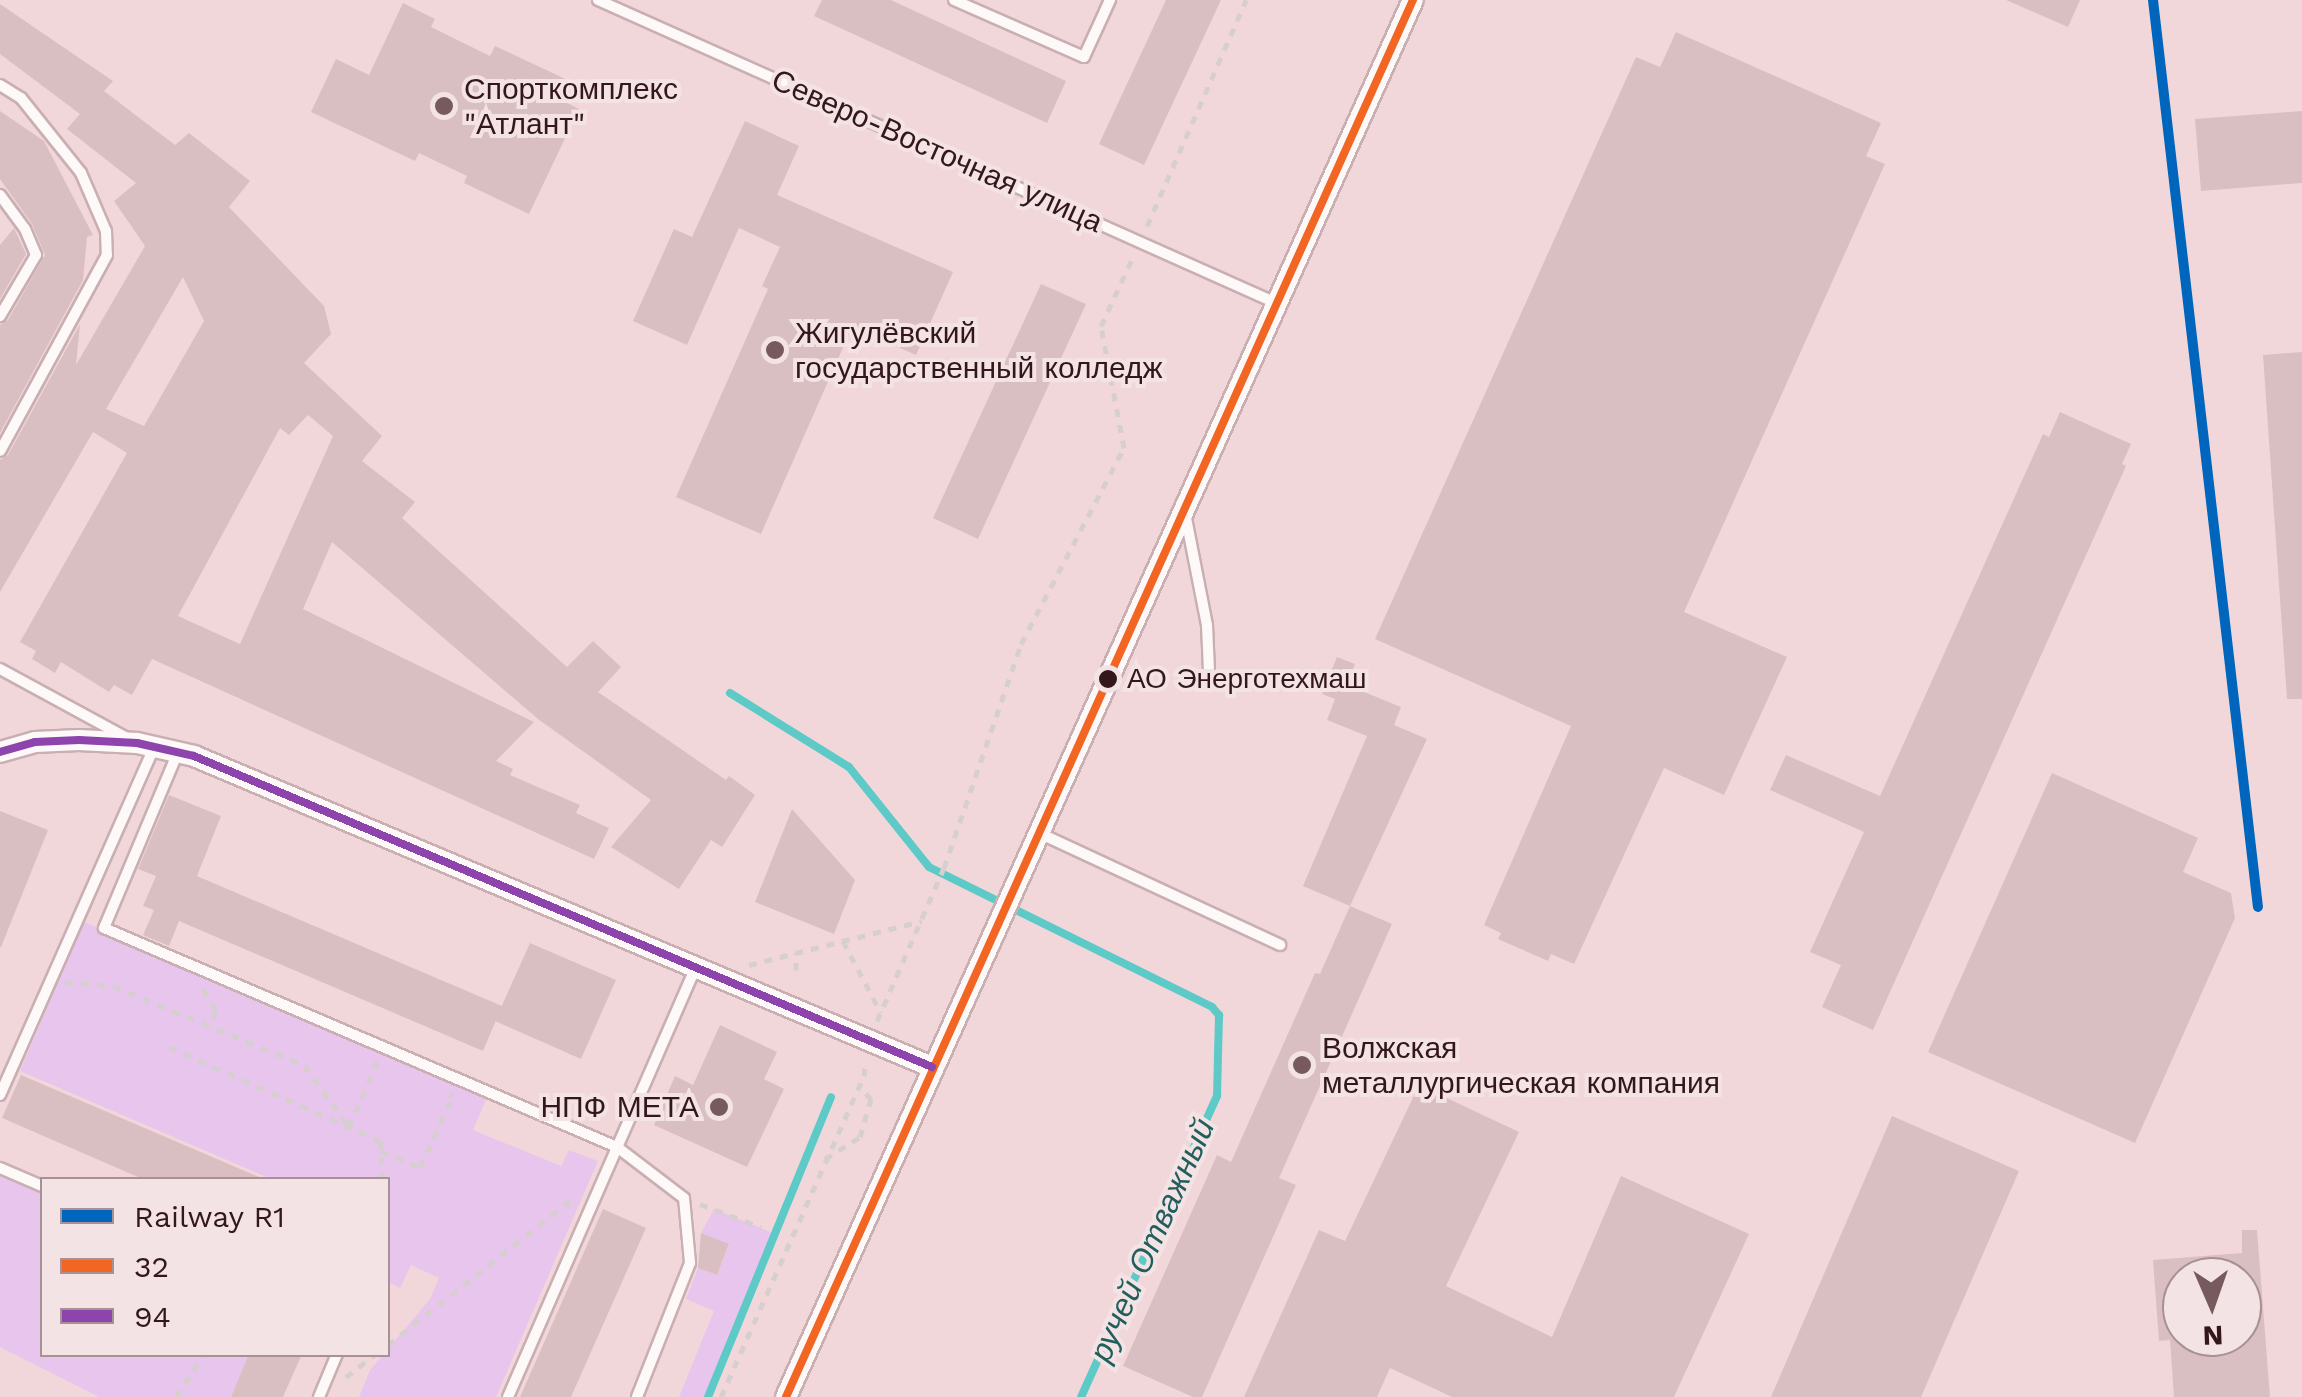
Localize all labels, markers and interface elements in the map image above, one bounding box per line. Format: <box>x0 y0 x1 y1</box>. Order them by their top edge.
street label: Северо-Восточная улица <box>766 62 1108 240</box>
place label: Спорткомплекс "Атлант" <box>464 71 678 142</box>
marker: Спорткомплекс "Атлант" <box>433 95 455 117</box>
place label: Жигулёвский государственный колледж <box>795 315 1163 386</box>
marker: Жигулёвский государственный колледж <box>764 339 786 361</box>
place label: АО Энерготехмаш <box>1127 662 1366 696</box>
marker: АО Энерготехмаш <box>1098 669 1118 689</box>
place label: Волжская металлургическая компания <box>1322 1030 1720 1100</box>
marker: Волжская металлургическая компания <box>1291 1054 1313 1076</box>
place label: НПФ МЕТА <box>540 1089 699 1125</box>
marker: НПФ МЕТА <box>708 1096 730 1118</box>
water label: ручей Отважный <box>1081 1113 1223 1367</box>
legend <box>40 1177 390 1357</box>
text: Railway R1 <box>134 1199 285 1234</box>
text: 32 <box>134 1249 169 1284</box>
north arrow <box>2162 1257 2262 1357</box>
text: 94 <box>134 1299 171 1334</box>
text: N <box>2202 1319 2224 1352</box>

